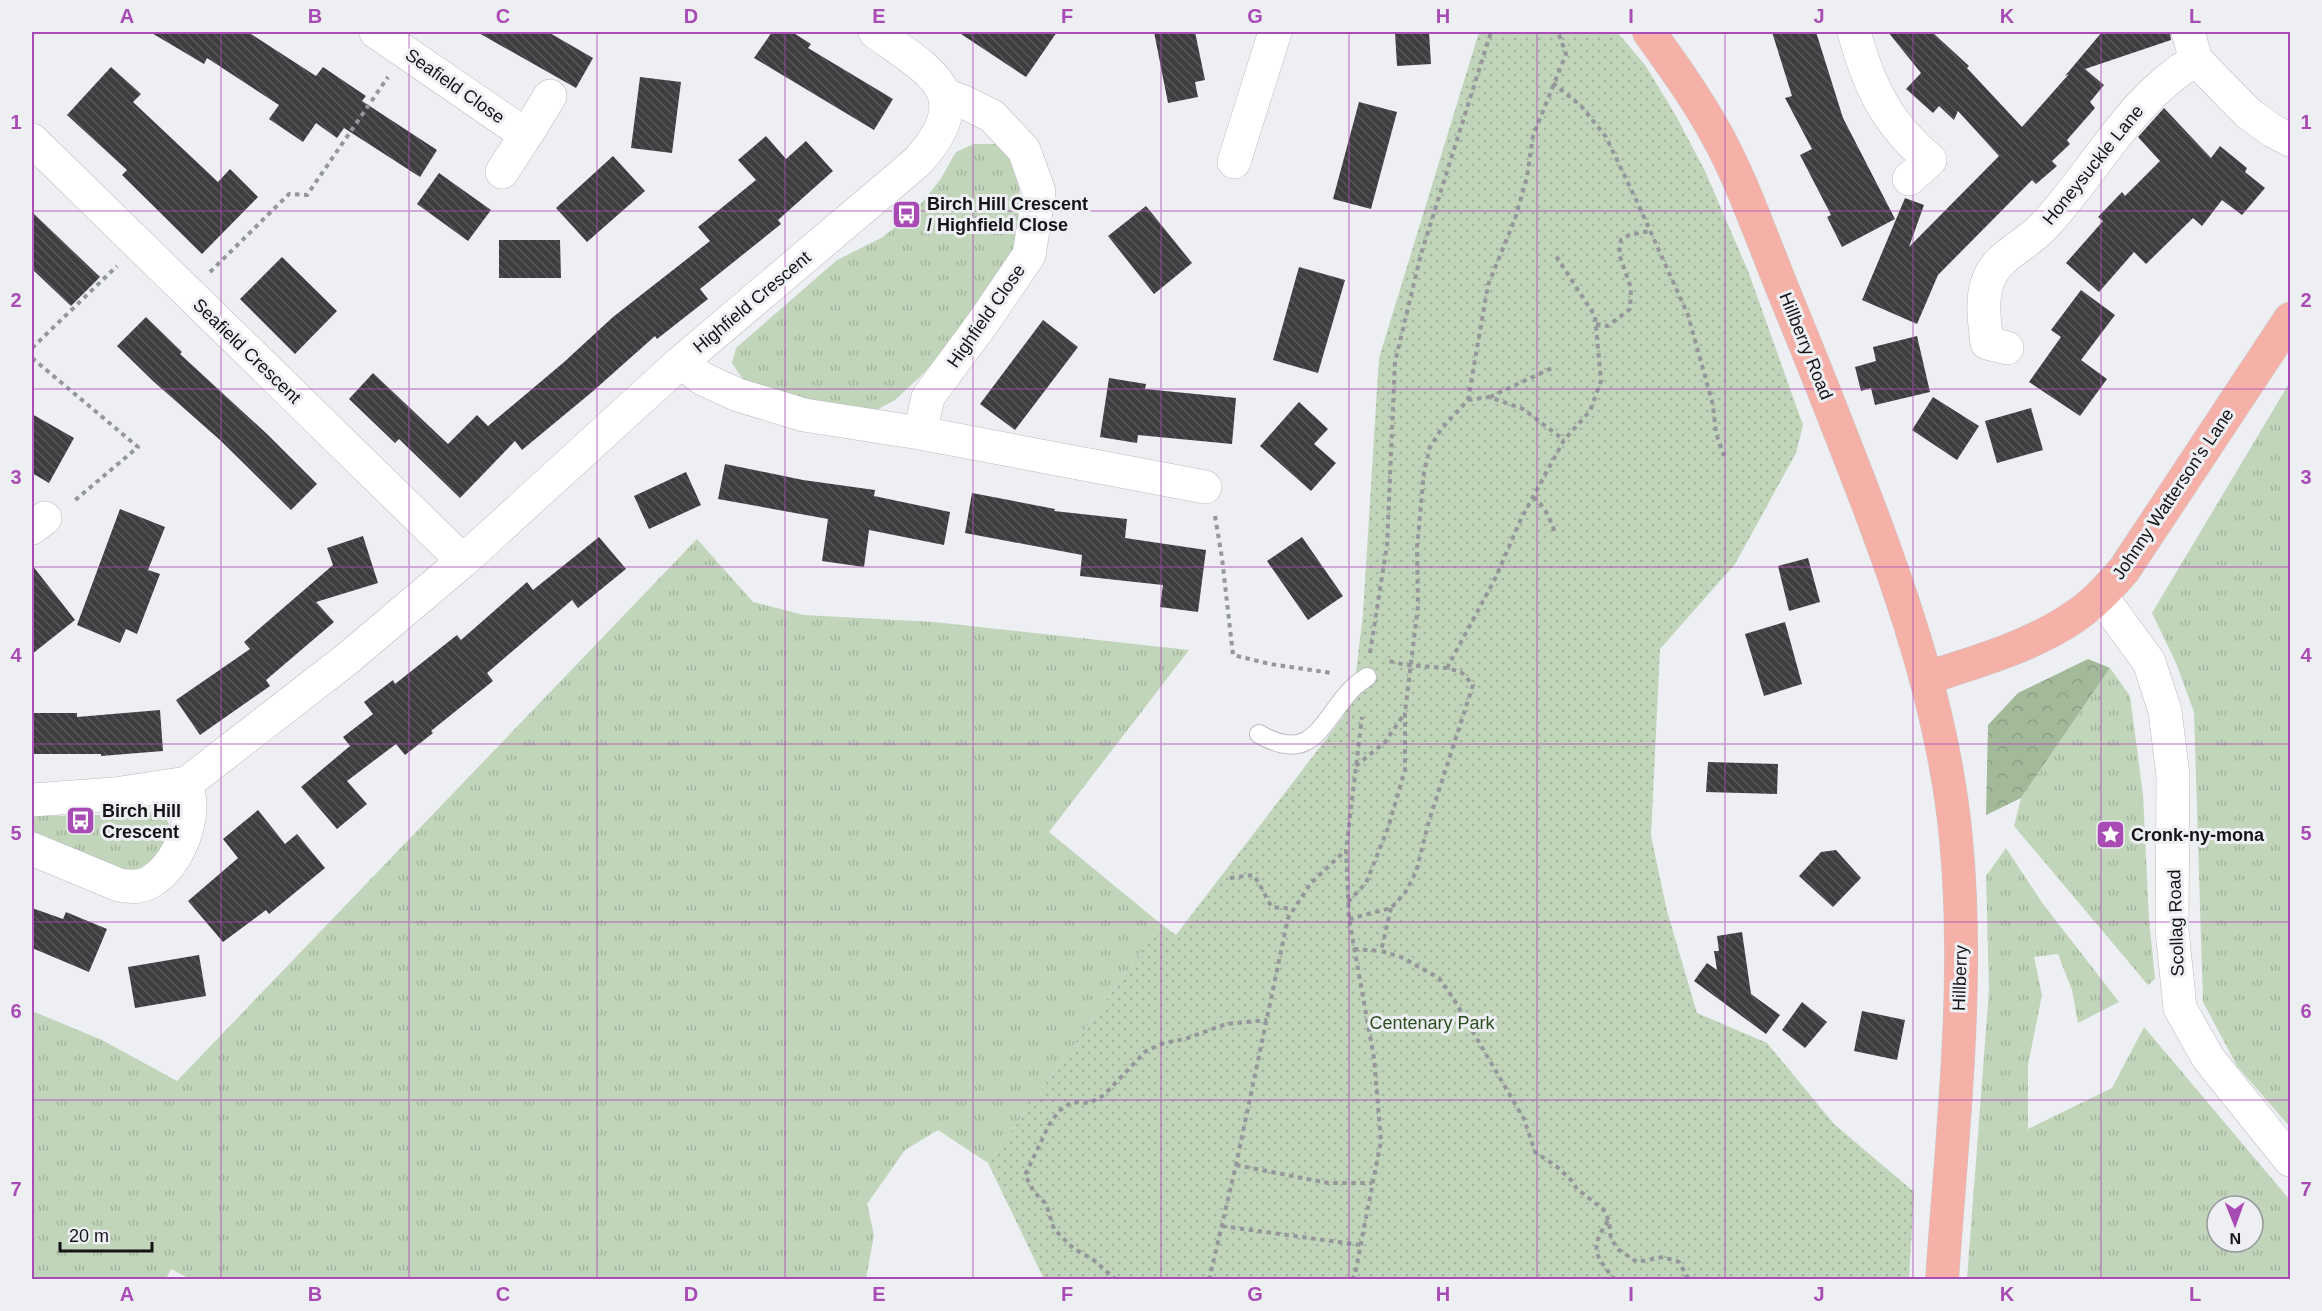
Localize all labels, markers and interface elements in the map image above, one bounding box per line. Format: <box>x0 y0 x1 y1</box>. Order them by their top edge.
text: A <box>120 5 134 27</box>
text: B <box>308 5 322 27</box>
text: C <box>496 5 510 27</box>
text: D <box>684 5 698 27</box>
text: E <box>872 5 886 27</box>
text: F <box>1061 5 1073 27</box>
text: G <box>1247 5 1263 27</box>
text: H <box>1436 5 1450 27</box>
text: I <box>1628 5 1634 27</box>
text: J <box>1813 5 1825 27</box>
text: K <box>2000 5 2015 27</box>
text: L <box>2189 5 2201 27</box>
street label: Seafield Close <box>402 45 508 127</box>
street label: Honeysuckle Lane <box>2039 101 2147 229</box>
text: 1 <box>10 111 22 133</box>
text: 1 <box>2300 111 2312 133</box>
place label: Birch Hill Crescent / Highfield Close <box>927 194 1088 235</box>
bus stop icon: Birch Hill Crescent / Highfield Close <box>890 198 922 230</box>
street label: Highfield Crescent <box>689 247 815 357</box>
street label: Highfield Close <box>943 261 1029 371</box>
text: 2 <box>10 289 22 311</box>
street label: Hillberry Road <box>1775 289 1837 403</box>
text: 2 <box>2300 289 2312 311</box>
street label: Seafield Crescent <box>189 294 305 408</box>
street label: Johnny Watterson's Lane <box>2108 405 2238 583</box>
text: 3 <box>10 466 22 488</box>
text: 3 <box>2300 466 2312 488</box>
text: 4 <box>10 644 22 666</box>
text: 4 <box>2300 644 2312 666</box>
place label: Birch Hill Crescent <box>102 801 181 842</box>
bus stop icon: Birch Hill Crescent <box>65 805 97 837</box>
place icon: Cronk-ny-mona <box>2094 819 2126 851</box>
text: 5 <box>10 822 22 844</box>
text: 5 <box>2300 822 2312 844</box>
place label: Cronk-ny-mona <box>2131 825 2265 845</box>
street label: Scollag Road <box>2164 869 2188 977</box>
street label: Hillberry <box>1949 945 1971 1011</box>
text: 6 <box>10 1000 22 1022</box>
text: 6 <box>2300 1000 2312 1022</box>
park label: Centenary Park <box>1369 1013 1496 1033</box>
text: 7 <box>10 1178 22 1200</box>
text: 7 <box>2300 1178 2312 1200</box>
north arrow <box>2205 1194 2265 1254</box>
scale bar <box>60 1215 152 1253</box>
text: 20 m <box>69 1226 109 1246</box>
text: N <box>2229 1230 2241 1247</box>
text: A <box>120 1283 134 1305</box>
text: B <box>308 1283 322 1305</box>
text: C <box>496 1283 510 1305</box>
text: D <box>684 1283 698 1305</box>
text: E <box>872 1283 886 1305</box>
text: F <box>1061 1283 1073 1305</box>
text: G <box>1247 1283 1263 1305</box>
text: H <box>1436 1283 1450 1305</box>
text: I <box>1628 1283 1634 1305</box>
text: J <box>1813 1283 1825 1305</box>
text: K <box>2000 1283 2015 1305</box>
text: L <box>2189 1283 2201 1305</box>

